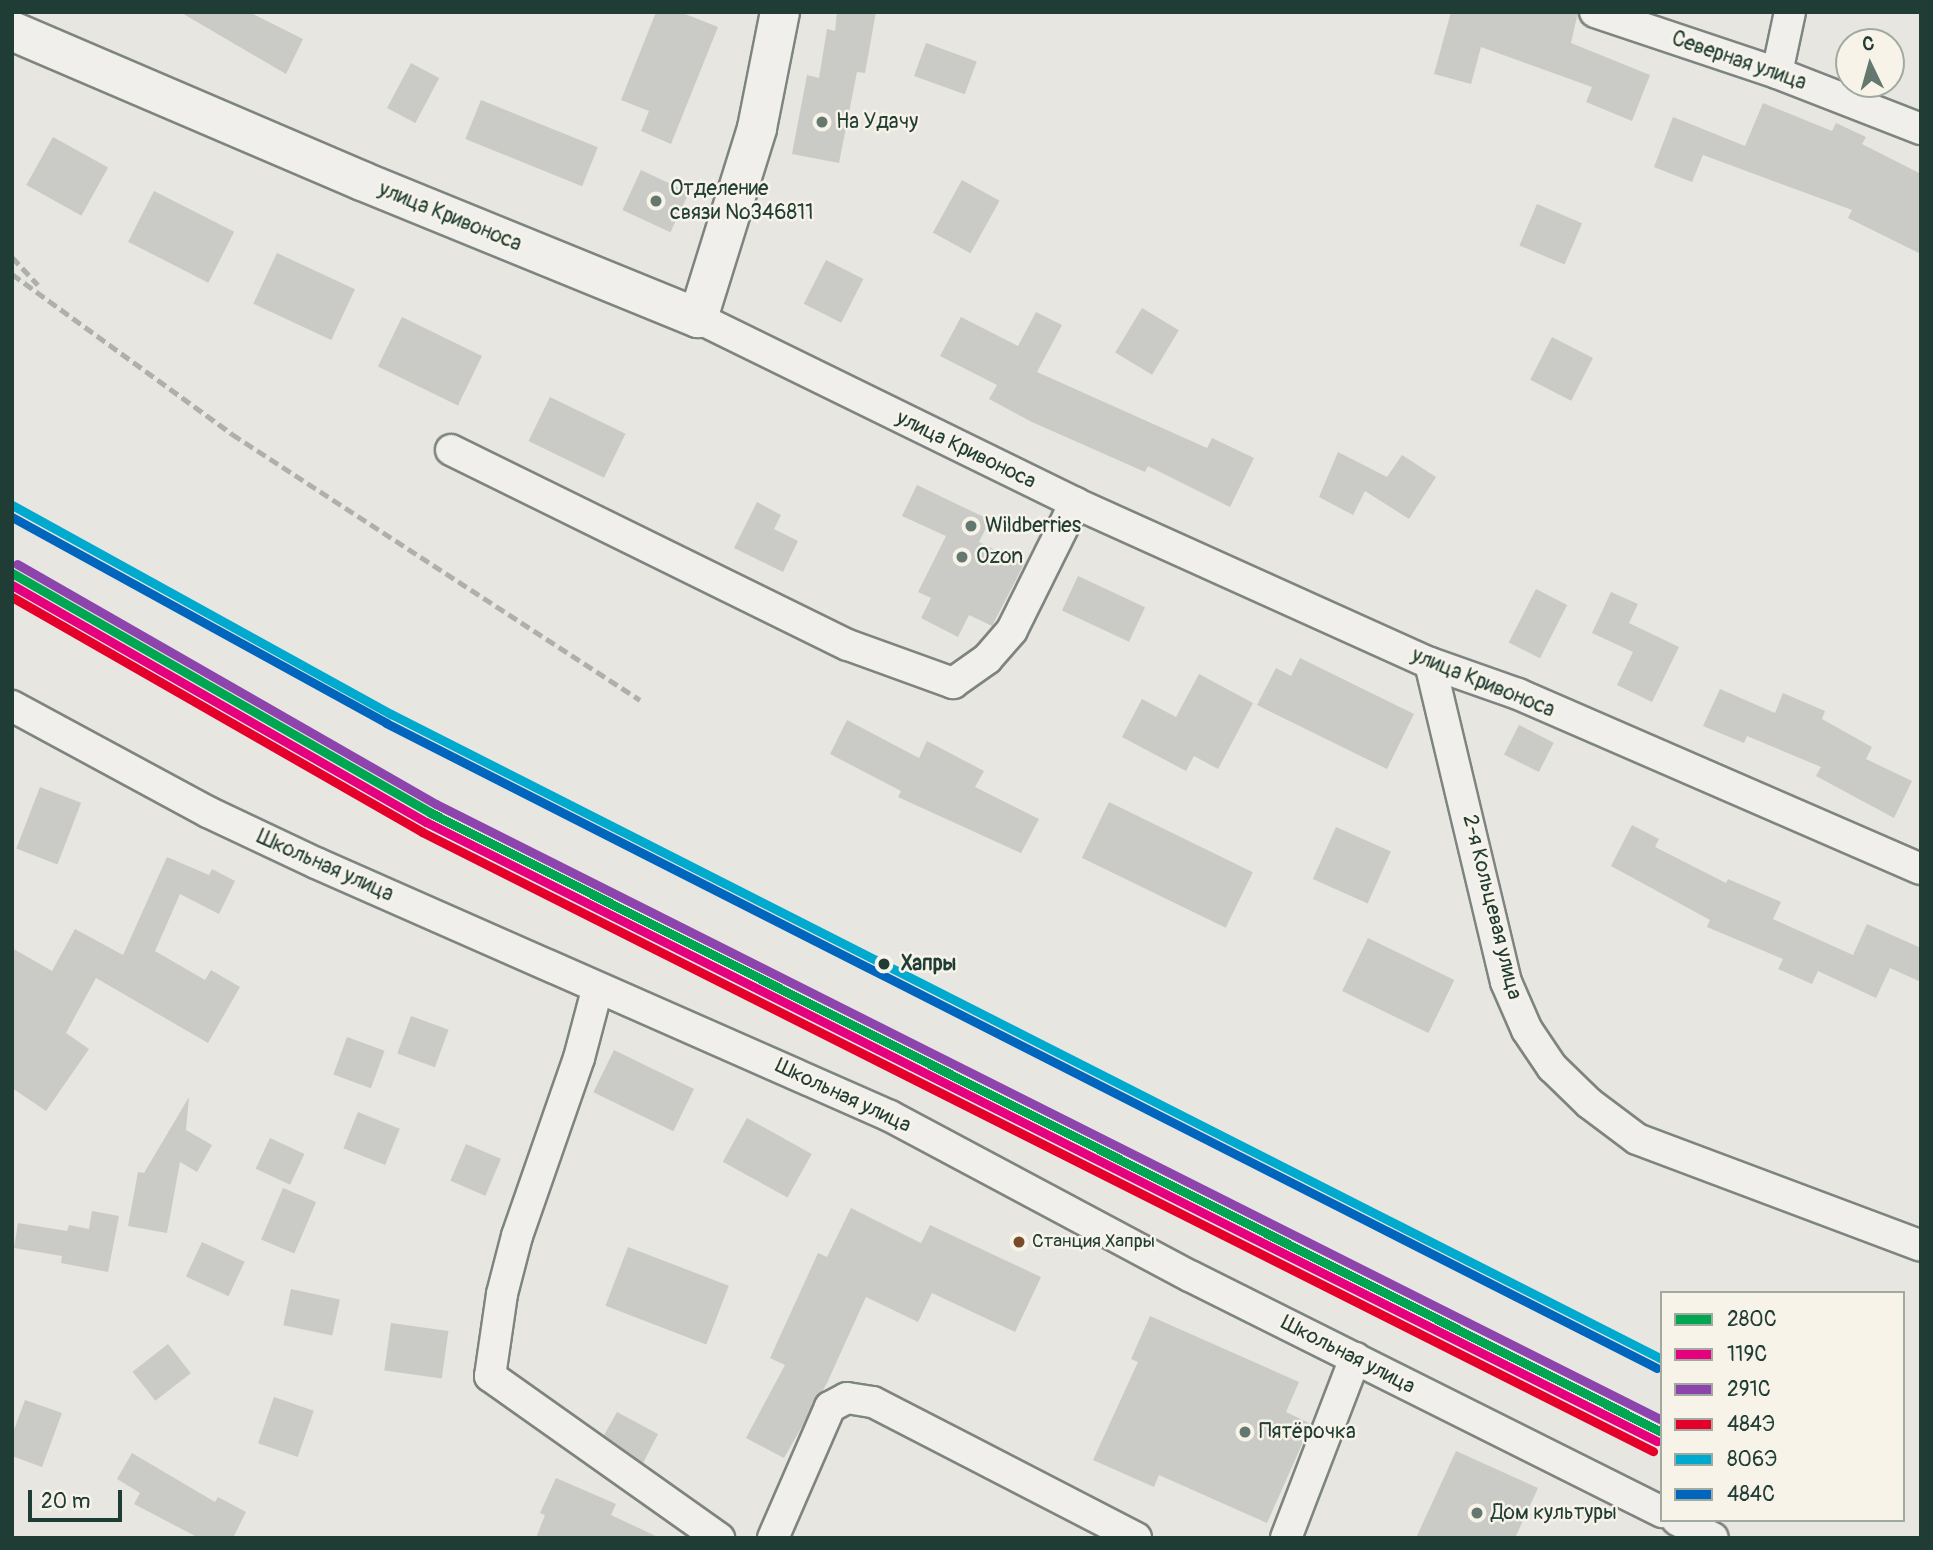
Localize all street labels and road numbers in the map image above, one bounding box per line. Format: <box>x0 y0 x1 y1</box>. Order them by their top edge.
street label: Северная улица <box>1668 26 1810 96</box>
street label: улица Кривоноса <box>375 177 525 257</box>
street label: улица Кривоноса <box>892 405 1040 495</box>
street label: улица Кривоноса <box>1408 643 1558 723</box>
street label: 2-я Кольцевая улица <box>1457 812 1527 1002</box>
street label: Школьная улица <box>253 825 397 907</box>
street label: Школьная улица <box>771 1054 915 1138</box>
street label: Школьная улица <box>1277 1310 1419 1400</box>

